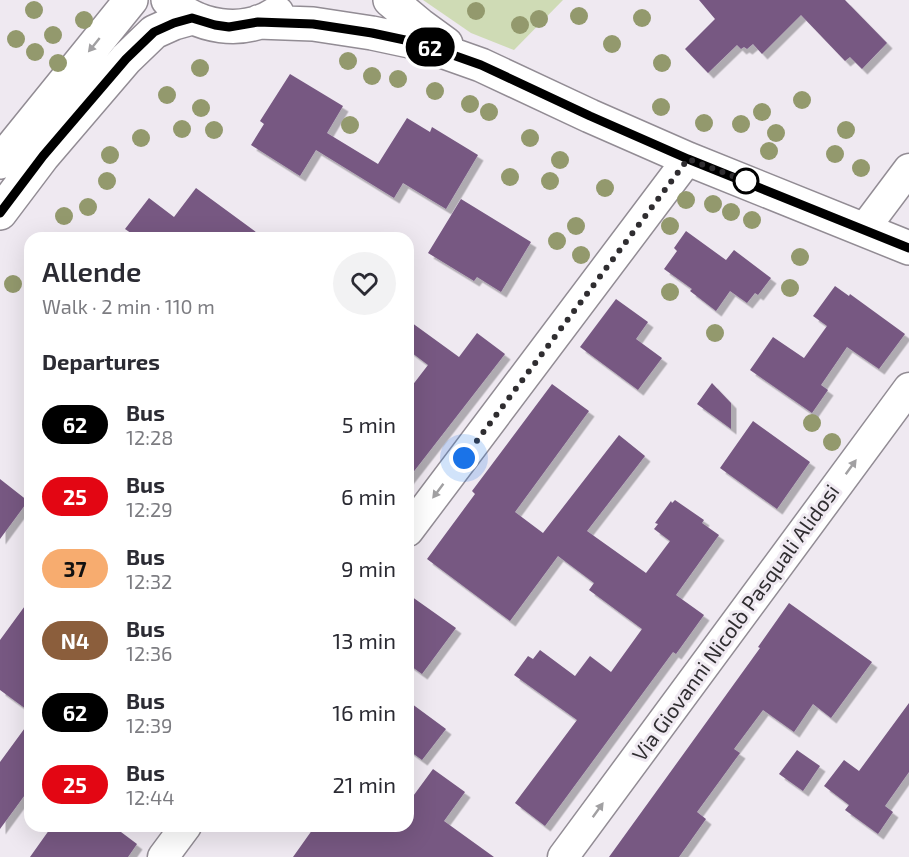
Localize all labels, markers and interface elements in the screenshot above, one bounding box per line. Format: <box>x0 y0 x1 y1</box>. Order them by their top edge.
line badge: 62 <box>403 28 457 66</box>
text: 62 <box>418 35 442 60</box>
one-way arrow <box>88 37 100 52</box>
unlabelled marker <box>733 168 759 194</box>
button: heart <box>333 252 396 315</box>
text: Allende <box>42 254 142 288</box>
text: Walk · 2 min · 110 m <box>42 294 215 318</box>
text: Departures <box>42 348 160 374</box>
text: Bus <box>126 399 165 425</box>
text: 5 min <box>342 411 396 437</box>
text: 62 <box>63 412 87 437</box>
text: 12:28 <box>126 425 173 449</box>
your location <box>449 443 479 473</box>
one-way arrow <box>845 460 857 476</box>
text: Bus <box>126 471 165 497</box>
street label: Via Giovanni Nicolò Pasquali Alidosi <box>626 479 844 765</box>
text: 6 min <box>341 483 396 509</box>
one-way arrow <box>432 483 445 499</box>
text: 25 <box>63 484 87 509</box>
text: 12:29 <box>126 497 173 521</box>
text: Bus <box>126 543 165 569</box>
text: 9 min <box>341 555 396 581</box>
text: 37 <box>64 556 87 581</box>
text: 12:32 <box>126 569 172 593</box>
text: Bus <box>126 615 165 641</box>
text: 13 min <box>333 627 396 653</box>
text: N4 <box>61 628 89 653</box>
text: 12:36 <box>126 641 172 665</box>
text: Bus <box>126 687 165 713</box>
text: 16 min <box>332 699 396 725</box>
text: 62 <box>63 700 87 725</box>
text: 12:39 <box>126 713 172 737</box>
text: Bus <box>126 759 165 785</box>
text: 21 min <box>332 771 396 797</box>
text: 25 <box>63 772 87 797</box>
text: 12:44 <box>126 785 175 809</box>
one-way arrow <box>592 802 604 818</box>

